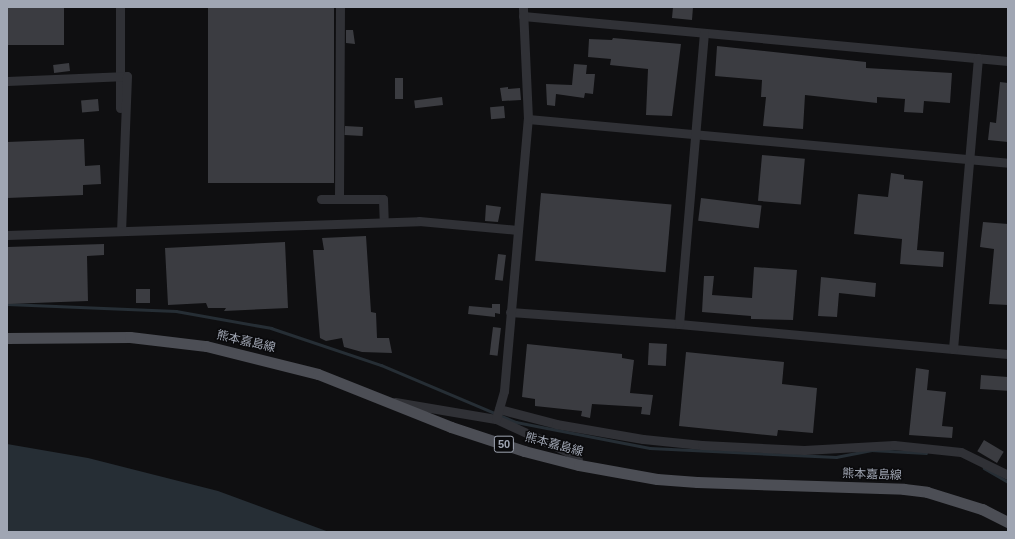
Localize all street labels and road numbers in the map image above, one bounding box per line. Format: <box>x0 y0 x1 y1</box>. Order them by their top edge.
street label: 熊本嘉島線 <box>215 328 277 356</box>
street label: 熊本嘉島線 <box>523 430 585 460</box>
road number: 50 <box>493 435 515 453</box>
street label: 熊本嘉島線 <box>842 467 902 483</box>

